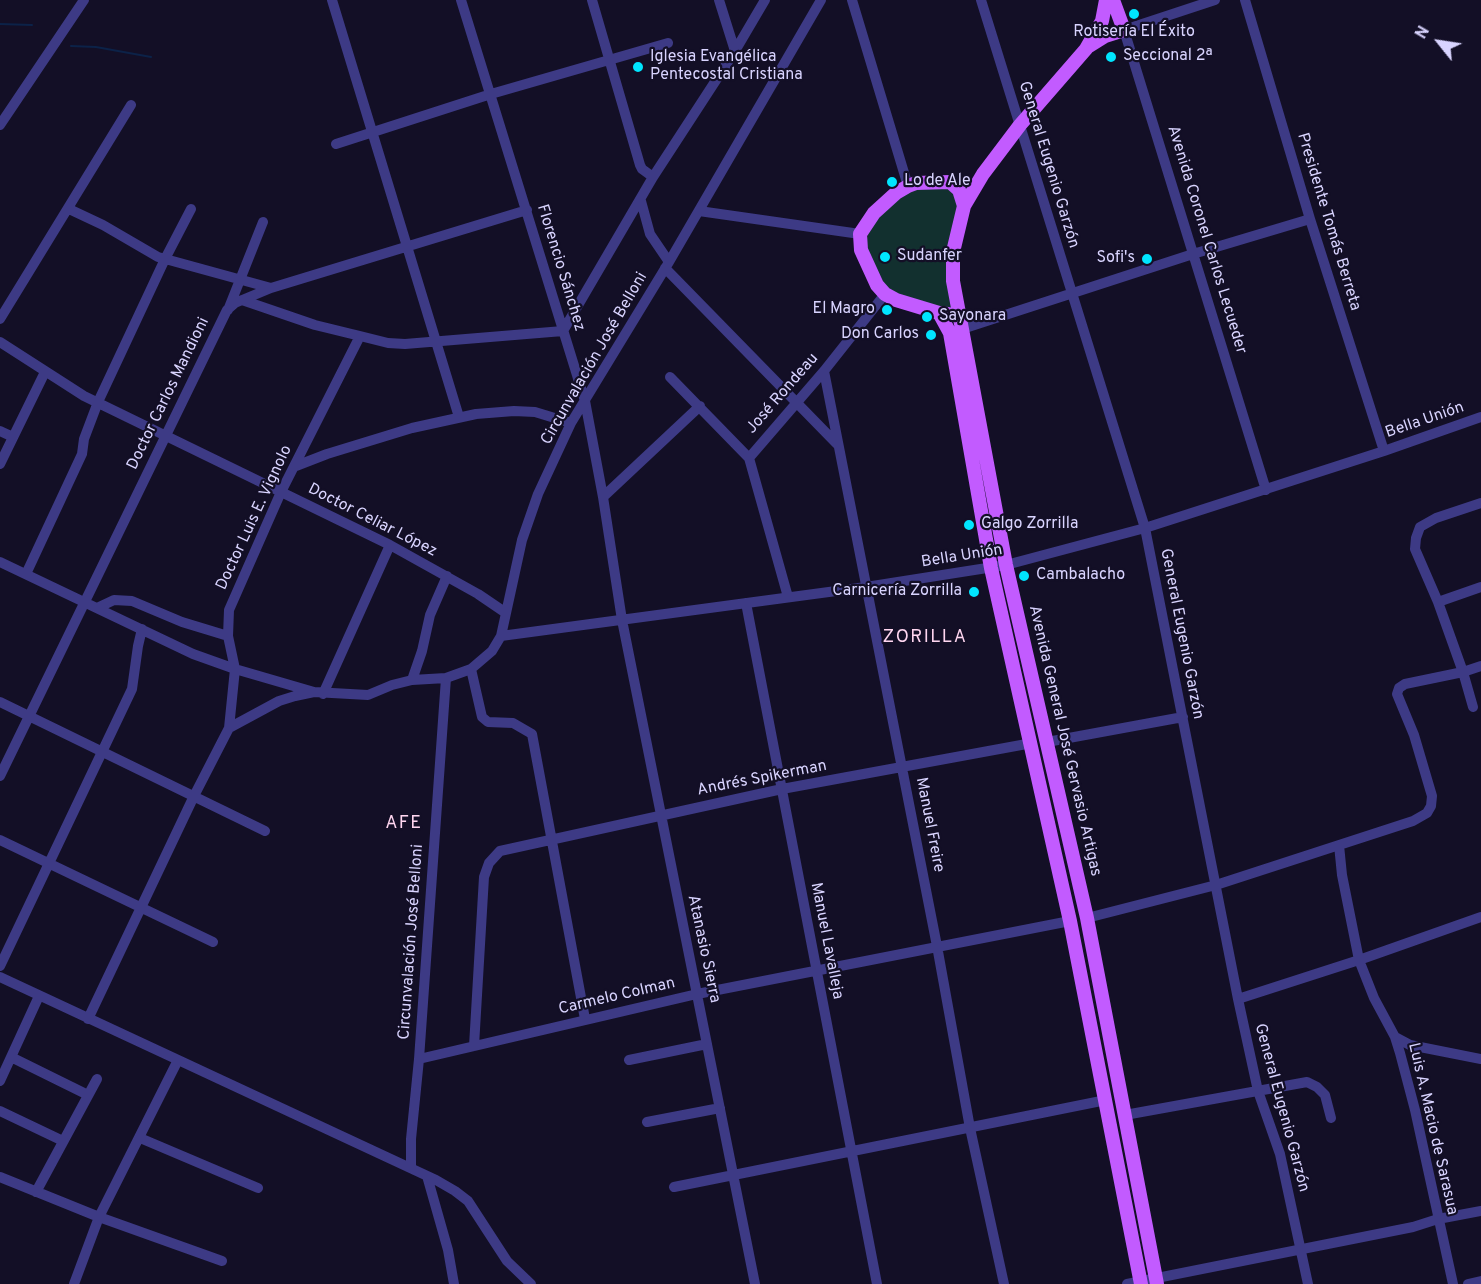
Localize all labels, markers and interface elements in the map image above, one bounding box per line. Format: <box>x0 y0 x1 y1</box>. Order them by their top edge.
marker: Rotisería El Éxito <box>1127 7 1141 21</box>
north arrow <box>1409 12 1469 72</box>
place label: Rotisería El Éxito <box>1073 23 1195 43</box>
text: N <box>1412 23 1435 43</box>
place label: Seccional 2ª <box>1123 47 1213 67</box>
place label: Iglesia Evangélica Pentecostal Cristiana <box>650 48 803 86</box>
marker: Seccional 2ª <box>1104 50 1118 64</box>
marker: Iglesia Evangélica Pentecostal Cristiana <box>631 60 645 74</box>
street label: General Eugenio Garzón <box>1013 79 1083 251</box>
street label: Avenida Coronel Carlos Lecueder <box>1162 124 1250 356</box>
street label: Presidente Tomás Berreta <box>1292 131 1364 313</box>
place label: Lo de Ale <box>904 172 971 192</box>
marker: Lo de Ale <box>885 175 899 189</box>
street label: Florencio Sánchez <box>532 202 588 334</box>
place label: Sudanfer <box>897 247 962 267</box>
place label: Sofi's <box>1097 249 1135 269</box>
marker: Sudanfer <box>878 250 892 264</box>
marker: Sofi's <box>1140 252 1154 266</box>
street label: Circunvalación José Belloni <box>538 269 652 449</box>
place label: El Magro <box>813 300 875 320</box>
marker: El Magro <box>880 303 894 317</box>
place label: Sayonara <box>939 307 1006 327</box>
marker: Sayonara <box>920 310 934 324</box>
street label: Doctor Carlos Mandioni <box>124 315 214 473</box>
place label: Don Carlos <box>841 325 919 345</box>
marker: Don Carlos <box>924 328 938 342</box>
street label: José Rondeau <box>743 350 823 438</box>
street label: Bella Unión <box>1383 399 1467 443</box>
street label: Doctor Luis E. Vignolo <box>213 443 297 593</box>
street label: Doctor Celiar López <box>304 480 440 562</box>
place label: Galgo Zorrilla <box>981 515 1078 535</box>
marker: Galgo Zorrilla <box>962 518 976 532</box>
street label: Bella Unión <box>920 541 1004 573</box>
street label: General Eugenio Garzón <box>1155 547 1207 721</box>
place label: Cambalacho <box>1036 566 1125 586</box>
marker: Cambalacho <box>1017 569 1031 583</box>
place label: Carnicería Zorrilla <box>832 582 962 602</box>
marker: Carnicería Zorrilla <box>967 585 981 599</box>
street label: Avenida General José Gervasio Artigas <box>1023 604 1105 878</box>
district label: ZORILLA <box>883 627 967 649</box>
street label: Andrés Spikerman <box>696 757 828 801</box>
street label: Manuel Freire <box>910 776 948 874</box>
district label: AFE <box>385 813 423 835</box>
street label: Circunvalación José Belloni <box>396 844 428 1040</box>
street label: Manuel Lavalleja <box>805 881 847 1001</box>
street label: Atanasio Sierra <box>682 893 724 1005</box>
street label: Carmelo Colman <box>557 974 677 1020</box>
street label: General Eugenio Garzón <box>1249 1022 1313 1194</box>
street label: Luis A. Macio de Sarasua <box>1403 1041 1461 1217</box>

